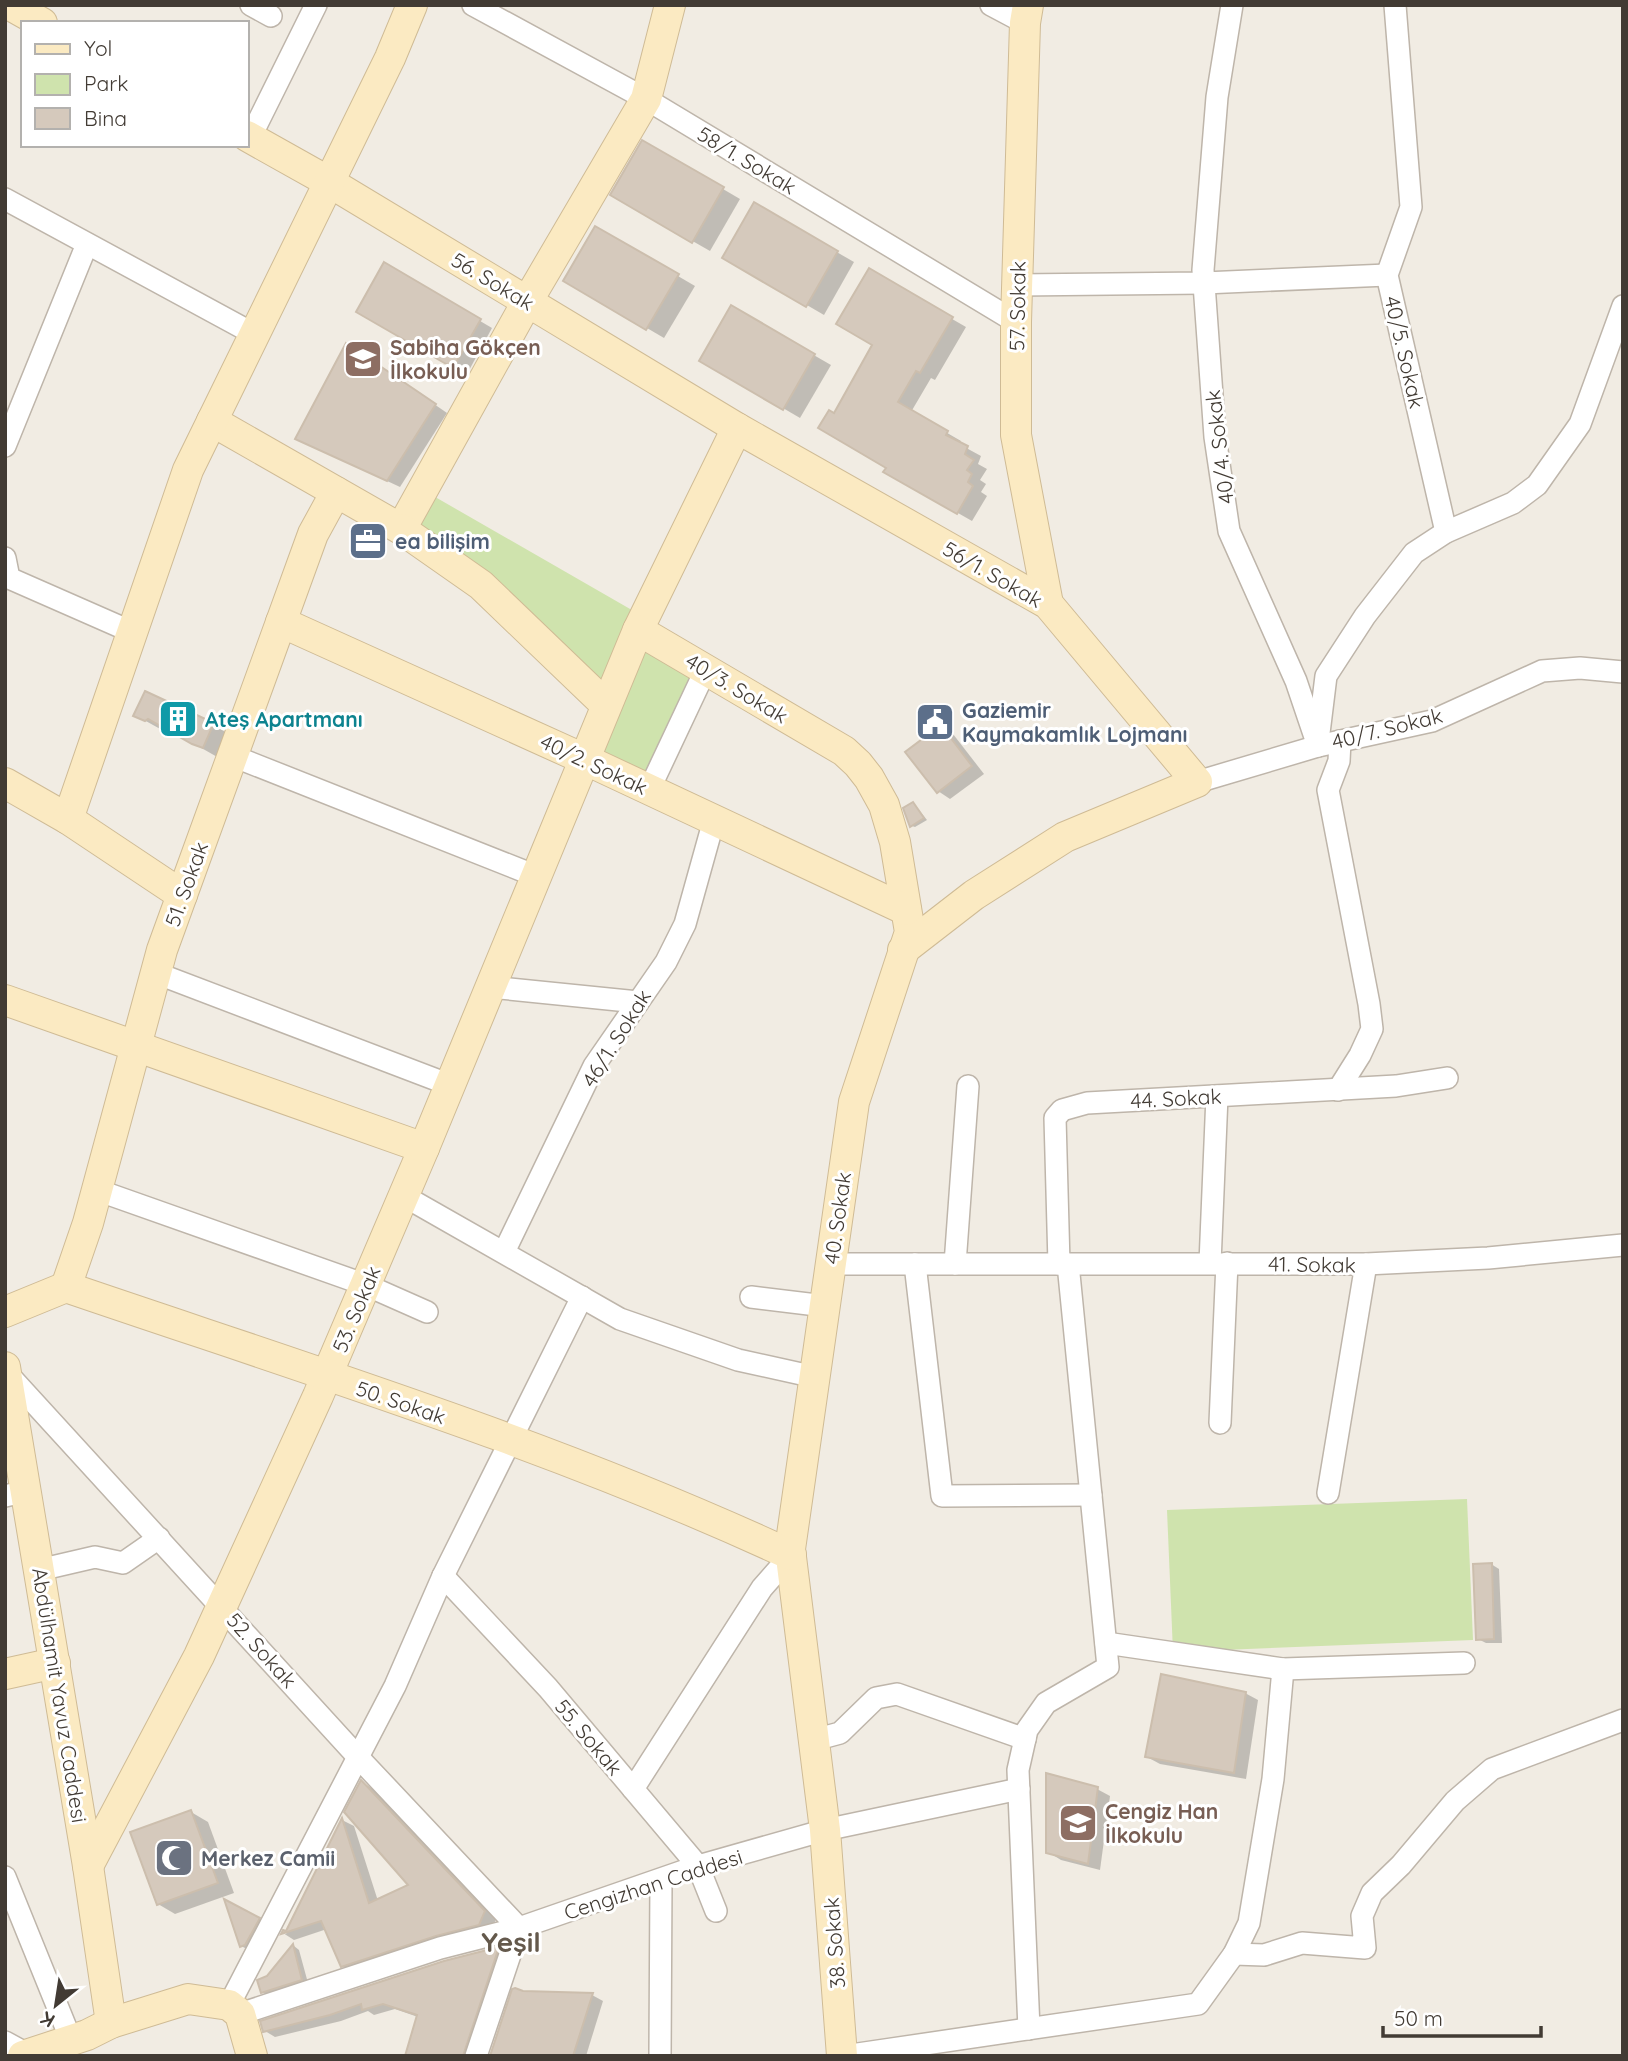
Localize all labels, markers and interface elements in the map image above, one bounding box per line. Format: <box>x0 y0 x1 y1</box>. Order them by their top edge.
legend <box>21 21 248 147</box>
text: Yol <box>84 35 112 61</box>
text: Park <box>84 70 128 96</box>
text: Bina <box>84 105 127 131</box>
street label: 58/1. Sokak <box>693 120 801 200</box>
street label: 56. Sokak <box>447 246 539 316</box>
street label: 57. Sokak <box>1003 261 1031 351</box>
street label: 40/5. Sokak <box>1379 293 1431 411</box>
place label: Sabiha Gökçen İlkokulu <box>390 334 541 384</box>
school or university icon: Sabiha Gökçen İlkokulu <box>342 338 384 380</box>
street label: 40/4. Sokak <box>1199 388 1239 506</box>
office icon: ea bilişim <box>347 520 389 562</box>
place label: ea bilişim <box>395 528 490 554</box>
street label: 56/1. Sokak <box>939 535 1047 613</box>
street label: 40/3. Sokak <box>681 647 793 729</box>
place label: Gaziemir Kaymakamlık Lojmanı <box>962 697 1187 747</box>
building icon: Ateş Apartmanı <box>157 698 199 740</box>
public building icon: Gaziemir Kaymakamlık Lojmanı <box>914 701 956 743</box>
street label: 40/7. Sokak <box>1329 702 1445 754</box>
place label: Ateş Apartmanı <box>205 706 363 732</box>
street label: 40/2. Sokak <box>536 728 652 800</box>
street label: 51. Sokak <box>159 838 213 930</box>
street label: 46/1. Sokak <box>576 984 656 1092</box>
street label: 44. Sokak <box>1130 1083 1222 1113</box>
street label: 40. Sokak <box>818 1170 856 1266</box>
street label: 41. Sokak <box>1268 1250 1356 1278</box>
street label: 53. Sokak <box>326 1262 386 1356</box>
street label: 50. Sokak <box>353 1375 449 1429</box>
street label: Abdülhamit Yavuz Caddesi <box>27 1566 93 1824</box>
street label: 52. Sokak <box>221 1607 303 1693</box>
street label: 55. Sokak <box>550 1694 628 1780</box>
place label: Cengiz Han İlkokulu <box>1105 1798 1218 1848</box>
school or university icon: Cengiz Han İlkokulu <box>1057 1802 1099 1844</box>
mosque icon: Merkez Camii <box>153 1837 195 1879</box>
street label: Cengizhan Caddesi <box>561 1843 745 1925</box>
place label: Merkez Camii <box>201 1845 335 1871</box>
street label: 38. Sokak <box>818 1896 850 1990</box>
district label: Yeşil <box>481 1924 541 1959</box>
north arrow <box>21 1970 91 2040</box>
scale bar <box>1383 1994 1540 2038</box>
text: 50 m <box>1394 2005 1443 2031</box>
text: K <box>36 2006 59 2033</box>

